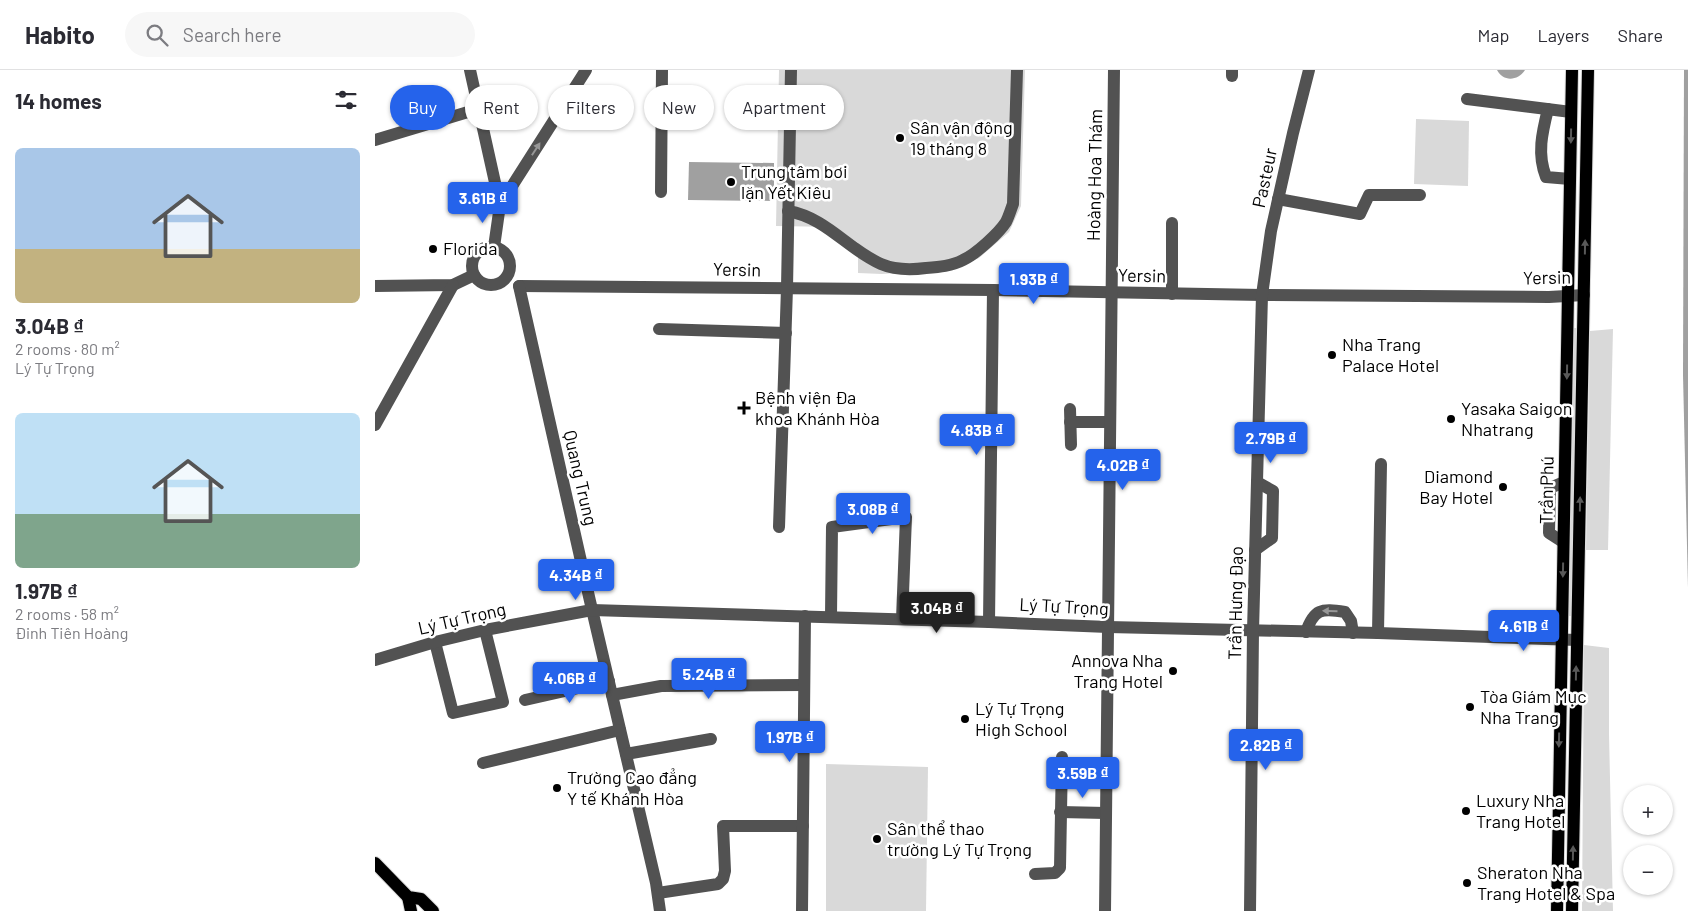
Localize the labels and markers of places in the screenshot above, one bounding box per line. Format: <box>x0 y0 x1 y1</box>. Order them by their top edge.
place label: Sân vận động 19 tháng 8 <box>910 116 1013 159</box>
marker: Sân vận động 19 tháng 8 <box>894 132 906 144</box>
place label: Trung tâm bơi lặn Yết Kiêu <box>741 160 848 203</box>
marker: Trung tâm bơi lặn Yết Kiêu <box>725 176 737 188</box>
pin: 3.61B ₫ <box>437 182 529 224</box>
place label: Florida <box>443 237 497 259</box>
marker: Florida <box>427 243 439 255</box>
pin: 1.93B ₫ <box>988 262 1080 305</box>
place label: Nha Trang Palace Hotel <box>1342 333 1439 376</box>
marker: Nha Trang Palace Hotel <box>1326 349 1338 361</box>
place label: Bệnh viện Đa khoa Khánh Hòa <box>755 386 880 429</box>
place label: Yasaka Saigon Nhatrang <box>1461 397 1573 440</box>
marker: Bệnh viện Đa khoa Khánh Hòa <box>737 401 751 415</box>
marker: Yasaka Saigon Nhatrang <box>1445 413 1457 425</box>
pin: 4.83B ₫ <box>931 414 1023 456</box>
pin: 2.79B ₫ <box>1225 422 1317 464</box>
pin: 4.02B ₫ <box>1077 448 1169 491</box>
place label: Diamond Bay Hotel <box>1419 465 1493 508</box>
marker: Diamond Bay Hotel <box>1497 481 1509 493</box>
pin: 3.08B ₫ <box>827 492 919 535</box>
pin: 4.34B ₫ <box>530 558 622 601</box>
pin: 3.04B ₫ <box>891 592 983 634</box>
pin: 4.61B ₫ <box>1478 610 1570 652</box>
place label: Annova Nha Trang Hotel <box>1071 649 1163 692</box>
pin: 5.24B ₫ <box>663 658 755 700</box>
pin: 4.06B ₫ <box>524 662 616 704</box>
marker: Annova Nha Trang Hotel <box>1167 665 1179 677</box>
place label: Tòa Giám Mục Nha Trang <box>1480 685 1587 728</box>
place label: Lý Tự Trọng High School <box>975 697 1068 740</box>
marker: Tòa Giám Mục Nha Trang <box>1464 701 1476 713</box>
marker: Lý Tự Trọng High School <box>959 713 971 725</box>
pin: 1.97B ₫ <box>744 720 836 763</box>
pin: 2.82B ₫ <box>1220 728 1312 771</box>
pin: 3.59B ₫ <box>1037 756 1129 799</box>
place label: Trường Cao đẳng Y tế Khánh Hòa <box>567 766 697 809</box>
marker: Trường Cao đẳng Y tế Khánh Hòa <box>551 782 563 794</box>
place label: Luxury Nha Trang Hotel <box>1476 789 1565 832</box>
marker: Luxury Nha Trang Hotel <box>1460 805 1472 817</box>
place label: Sân thể thao trường Lý Tự Trọng <box>887 817 1032 860</box>
marker: Sân thể thao trường Lý Tự Trọng <box>871 833 883 845</box>
place label: Sheraton Nha Trang Hotel & Spa <box>1477 861 1615 904</box>
marker: Sheraton Nha Trang Hotel & Spa <box>1461 877 1473 889</box>

